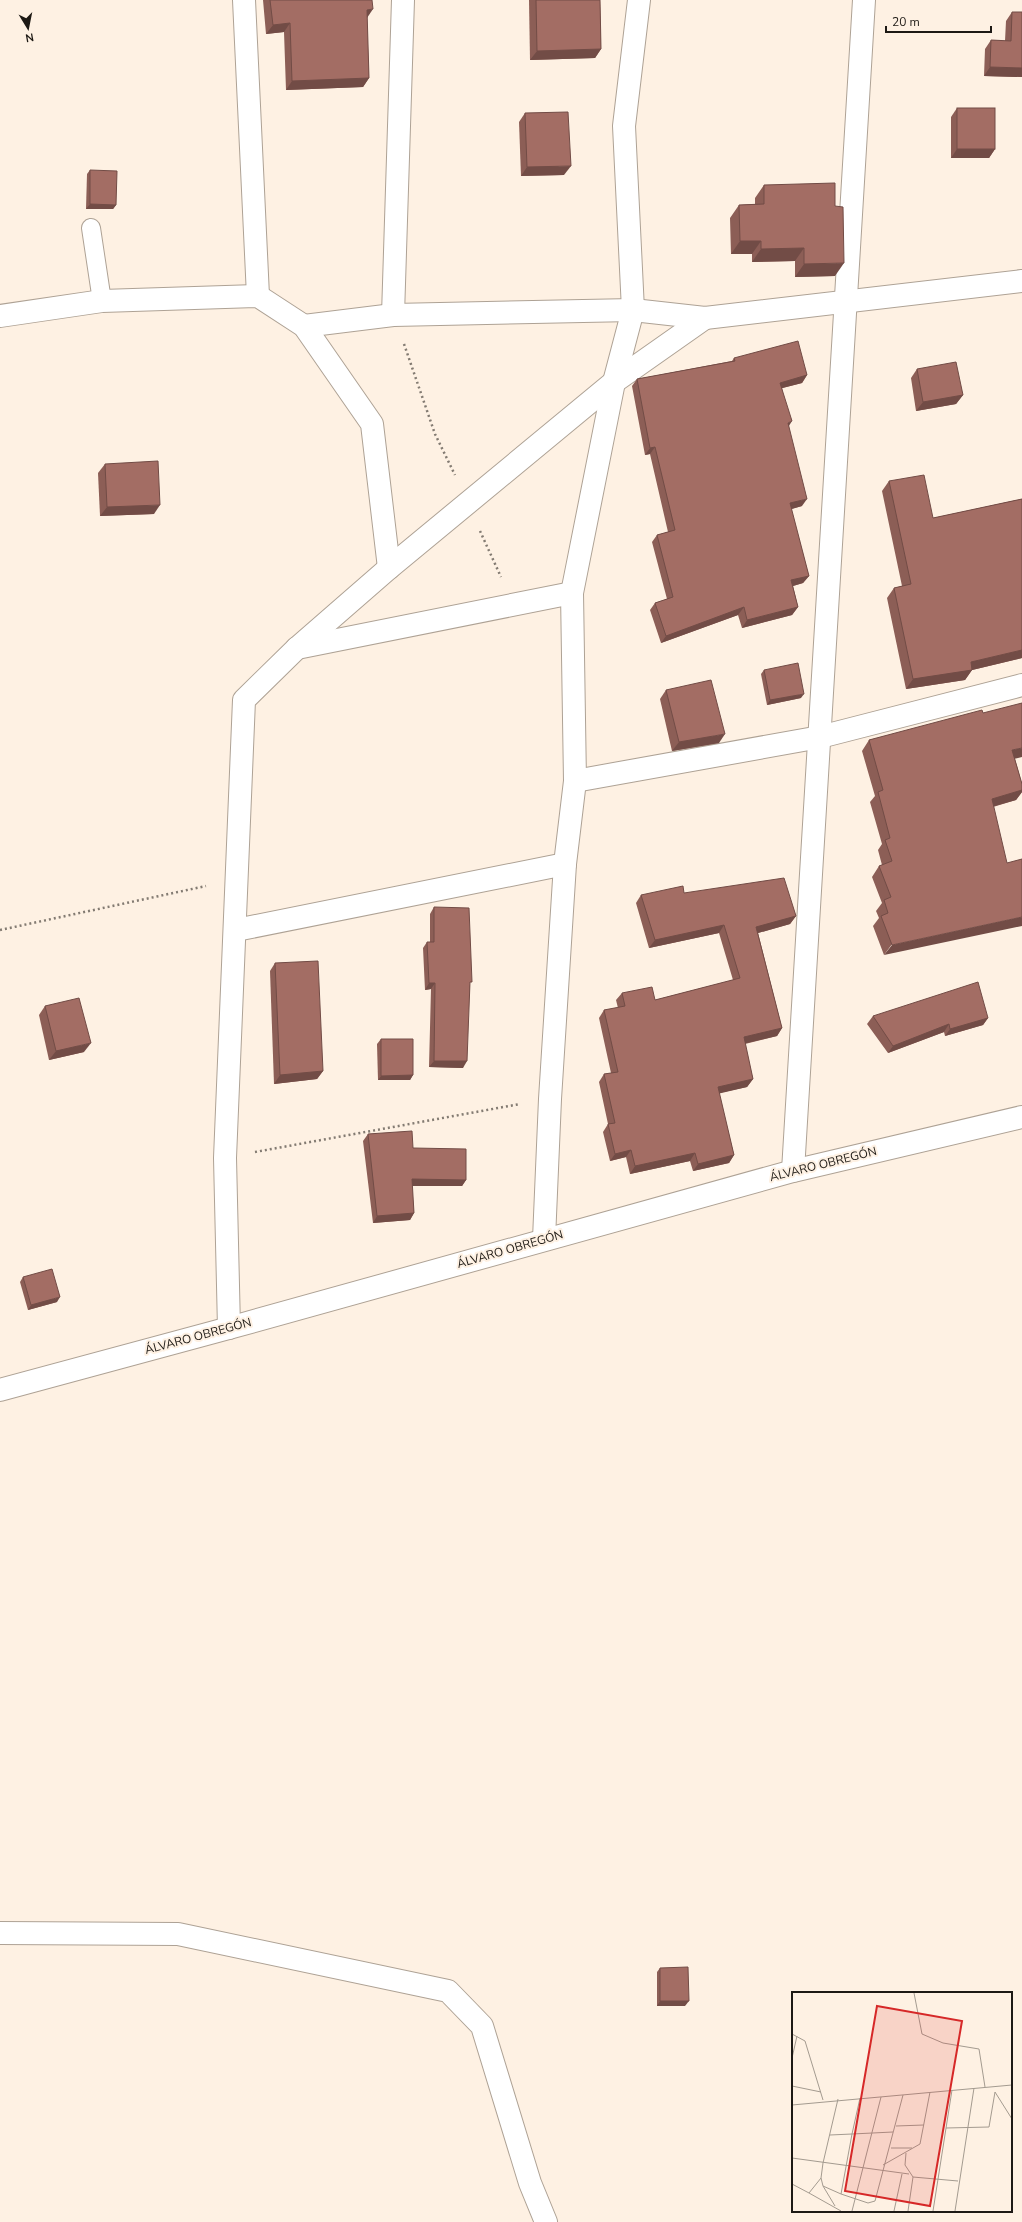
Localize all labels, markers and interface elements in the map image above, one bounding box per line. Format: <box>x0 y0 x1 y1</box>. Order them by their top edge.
north arrow <box>8 8 48 48</box>
scale bar <box>886 8 991 34</box>
text: 20 m <box>892 14 920 30</box>
text: N <box>24 29 35 45</box>
street label: ÁLVARO OBREGÓN <box>768 1143 878 1185</box>
street label: ÁLVARO OBREGÓN <box>455 1226 565 1272</box>
street label: ÁLVARO OBREGÓN <box>143 1314 253 1358</box>
inset map <box>792 1992 1012 2212</box>

